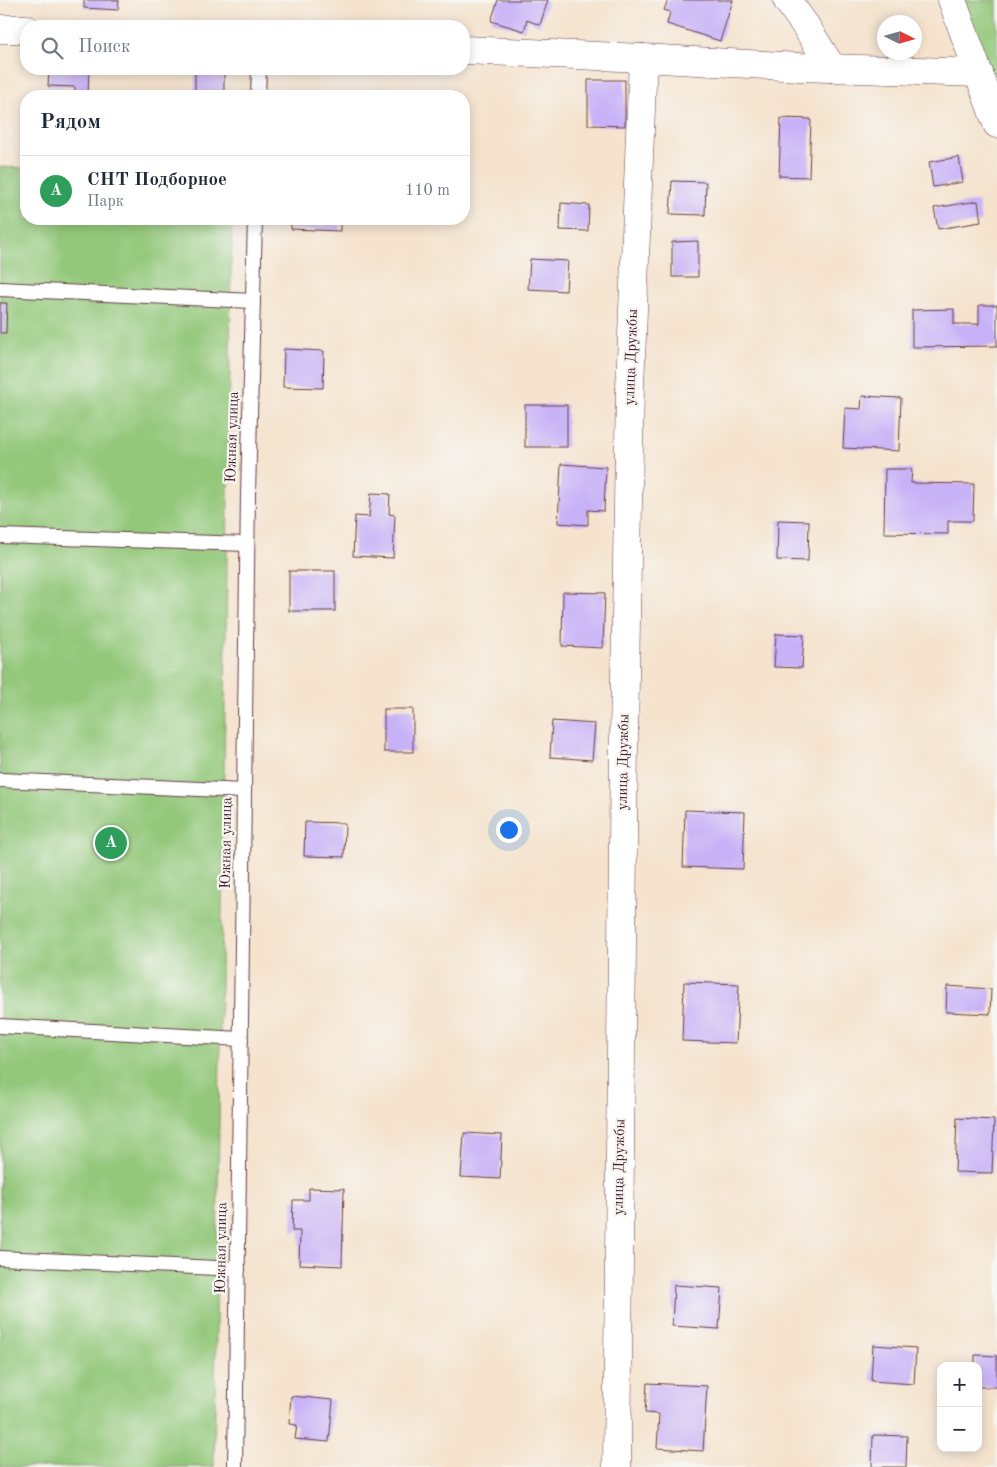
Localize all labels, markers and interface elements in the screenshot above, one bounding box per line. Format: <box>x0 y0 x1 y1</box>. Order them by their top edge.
north arrow <box>877 15 922 60</box>
search box <box>20 20 470 75</box>
icon: search <box>38 34 66 62</box>
text: Поиск <box>78 38 130 57</box>
text: Рядом <box>40 112 101 133</box>
text: СНТ Подборное <box>87 171 227 190</box>
text: A <box>50 183 62 199</box>
text: 110 m <box>405 183 450 199</box>
text: Парк <box>87 194 124 210</box>
street label: улица Дружбы <box>623 308 641 406</box>
street label: Южная улица <box>224 390 242 483</box>
street label: улица Дружбы <box>616 713 632 810</box>
street label: Южная улица <box>219 796 235 889</box>
your location <box>496 817 522 843</box>
pin: A <box>95 824 127 862</box>
street label: улица Дружбы <box>612 1118 628 1215</box>
street label: Южная улица <box>214 1201 230 1294</box>
map controls <box>937 1362 982 1452</box>
button: + <box>937 1362 982 1407</box>
button: − <box>937 1407 982 1452</box>

